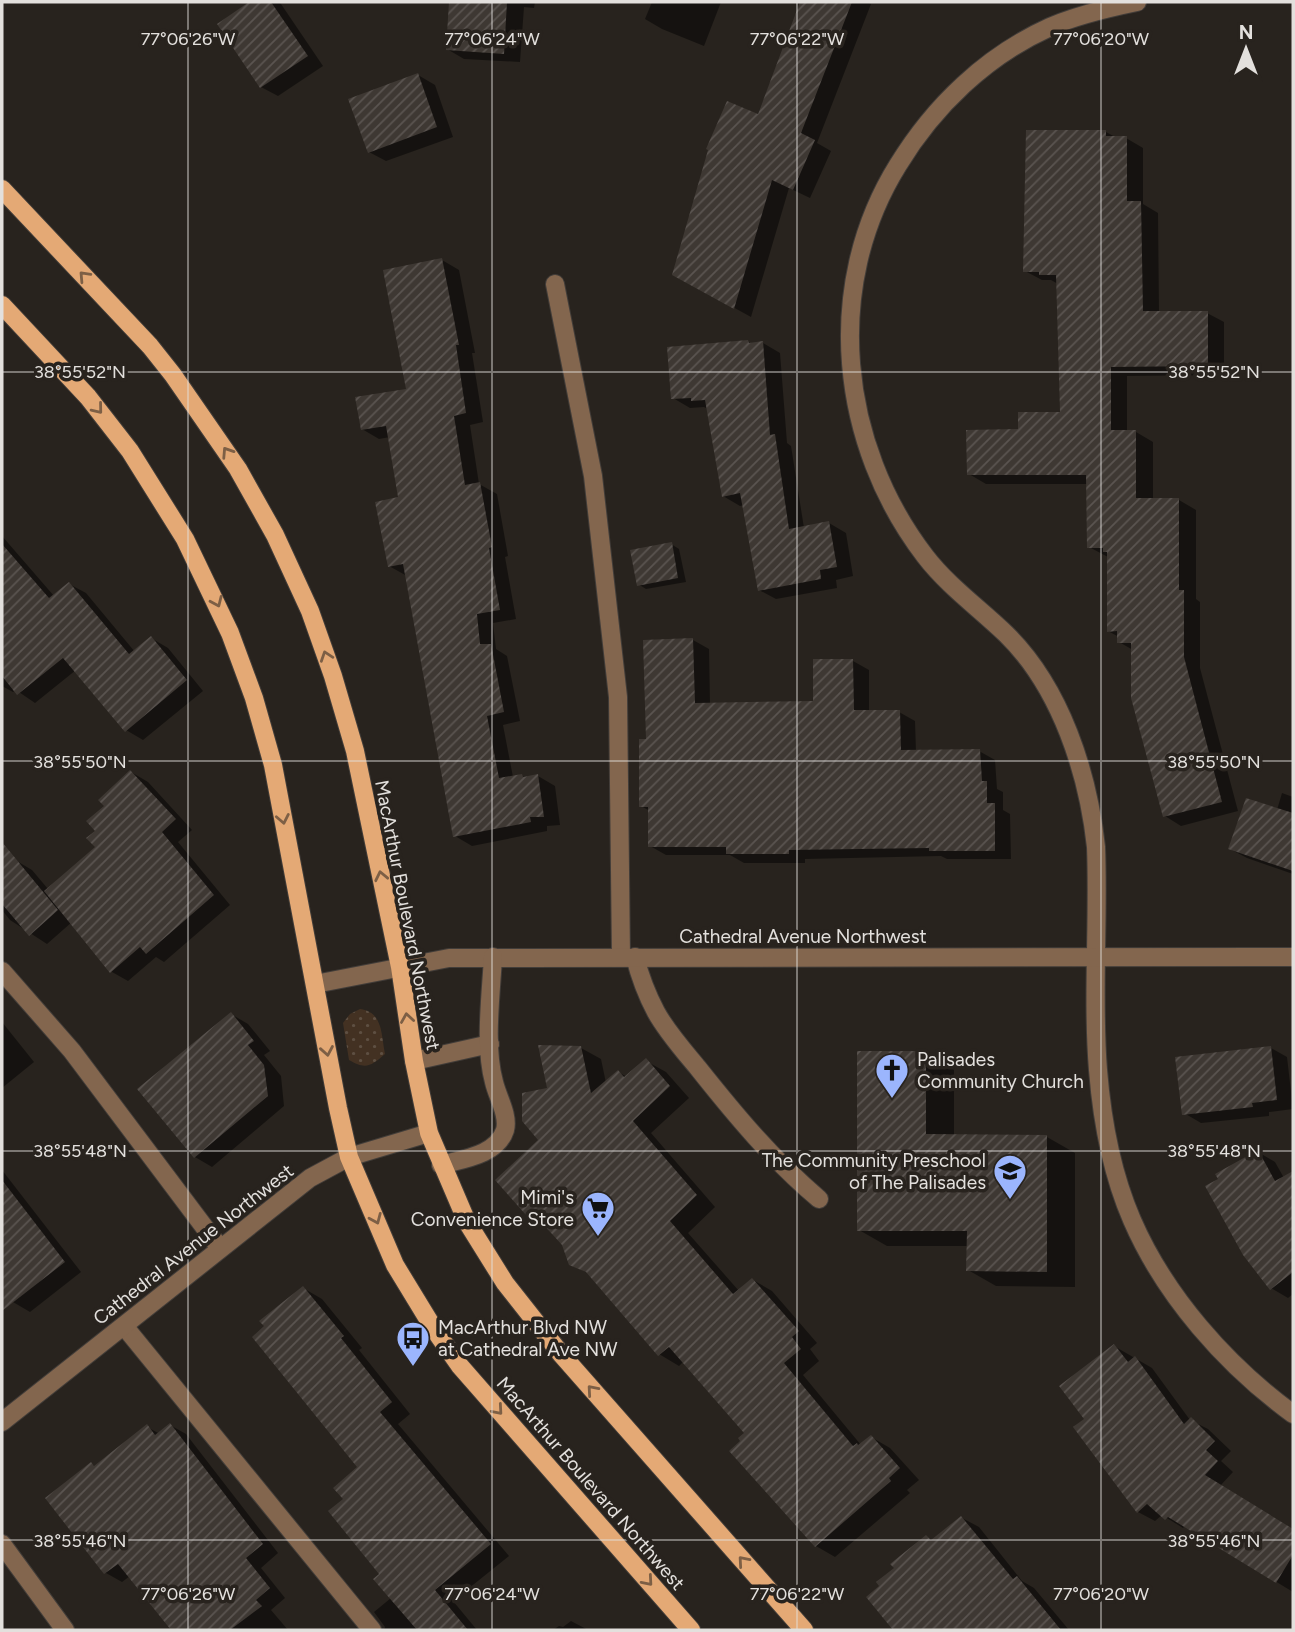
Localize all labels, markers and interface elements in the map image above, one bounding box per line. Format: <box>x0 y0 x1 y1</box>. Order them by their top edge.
north arrow <box>1211 14 1281 84</box>
text: N <box>1239 21 1253 44</box>
text: 77°06'26"W <box>141 28 236 50</box>
text: 77°06'24"W <box>444 28 541 50</box>
text: 77°06'22"W <box>750 28 845 50</box>
text: 77°06'20"W <box>1053 28 1150 50</box>
one-way arrow <box>79 271 92 284</box>
text: 38°55'52"N <box>34 361 126 383</box>
text: 38°55'52"N <box>1168 361 1260 383</box>
one-way arrow <box>90 401 102 414</box>
one-way arrow <box>222 446 235 459</box>
one-way arrow <box>209 595 223 607</box>
one-way arrow <box>320 650 334 662</box>
text: 38°55'50"N <box>33 751 127 773</box>
text: 38°55'50"N <box>1167 751 1261 773</box>
street label: MacArthur Boulevard Northwest <box>370 778 445 1052</box>
one-way arrow <box>275 813 290 825</box>
one-way arrow <box>374 870 389 882</box>
street label: Cathedral Avenue Northwest <box>679 925 927 948</box>
one-way arrow <box>400 1012 415 1024</box>
one-way arrow <box>319 1045 334 1057</box>
place label: Palisades Community Church <box>917 1048 1084 1093</box>
church icon: Palisades Community Church <box>873 1051 911 1100</box>
text: 38°55'48"N <box>33 1140 127 1162</box>
text: 38°55'48"N <box>1167 1140 1261 1162</box>
place label: The Community Preschool of The Palisades <box>762 1149 986 1194</box>
school or university icon: The Community Preschool of The Palisades <box>991 1152 1029 1201</box>
street label: Cathedral Avenue Northwest <box>89 1159 298 1330</box>
place label: Mimi's Convenience Store <box>411 1186 574 1231</box>
supermarket icon: Mimi's Convenience Store <box>579 1189 617 1238</box>
one-way arrow <box>368 1212 382 1225</box>
place label: MacArthur Blvd NW at Cathedral Ave NW <box>438 1316 618 1361</box>
bus stop icon: MacArthur Blvd NW at Cathedral Ave NW <box>394 1319 432 1368</box>
street label: MacArthur Boulevard Northwest <box>492 1372 689 1595</box>
one-way arrow <box>588 1385 600 1398</box>
one-way arrow <box>490 1402 502 1415</box>
text: 38°55'46"N <box>34 1530 126 1552</box>
text: 38°55'46"N <box>1168 1530 1260 1552</box>
one-way arrow <box>739 1556 751 1569</box>
one-way arrow <box>640 1573 652 1586</box>
text: 77°06'26"W <box>141 1583 236 1605</box>
text: 77°06'24"W <box>444 1583 541 1605</box>
text: 77°06'22"W <box>750 1583 845 1605</box>
text: 77°06'20"W <box>1053 1583 1150 1605</box>

